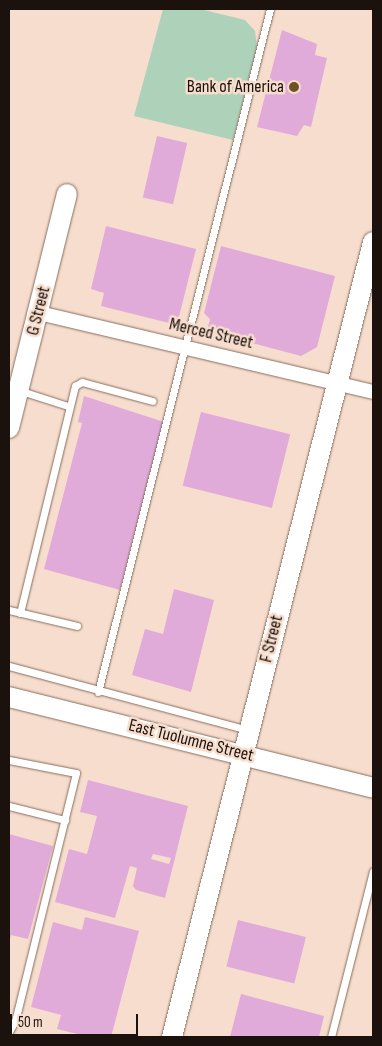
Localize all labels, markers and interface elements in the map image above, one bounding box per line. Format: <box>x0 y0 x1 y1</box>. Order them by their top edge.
place label: Bank of America <box>187 76 284 98</box>
marker: Bank of America <box>288 81 300 93</box>
street label: G Street <box>22 284 56 338</box>
street label: Merced Street <box>167 314 255 354</box>
street label: F Street <box>256 613 288 665</box>
street label: East Tuolumne Street <box>126 715 256 767</box>
scale bar <box>12 1004 140 1036</box>
text: 50 m <box>18 1013 43 1032</box>

